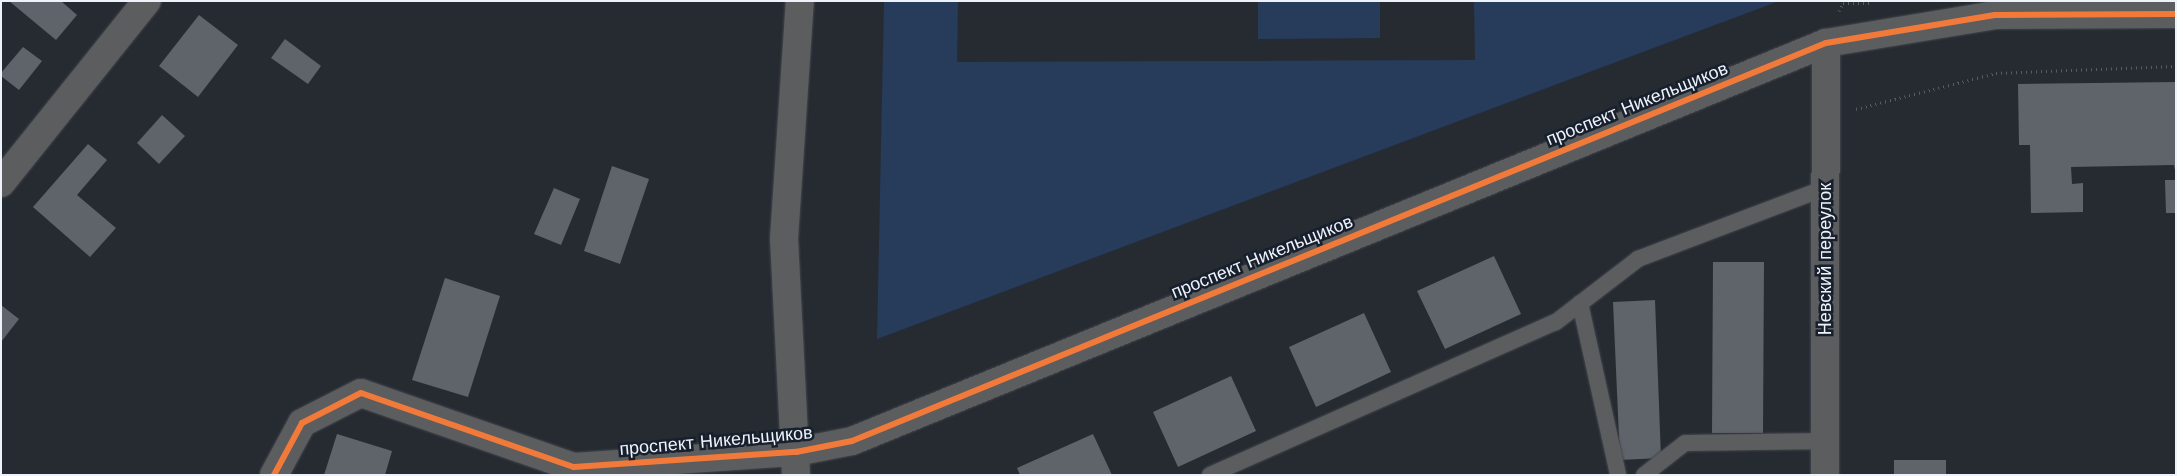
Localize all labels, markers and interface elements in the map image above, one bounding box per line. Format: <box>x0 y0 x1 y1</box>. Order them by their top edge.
street label: проспект Никельщиков <box>1543 58 1731 150</box>
street label: Невский переулок <box>1814 183 1836 335</box>
street label: проспект Никельщиков <box>1168 211 1356 303</box>
street label: проспект Никельщиков <box>618 422 814 460</box>

